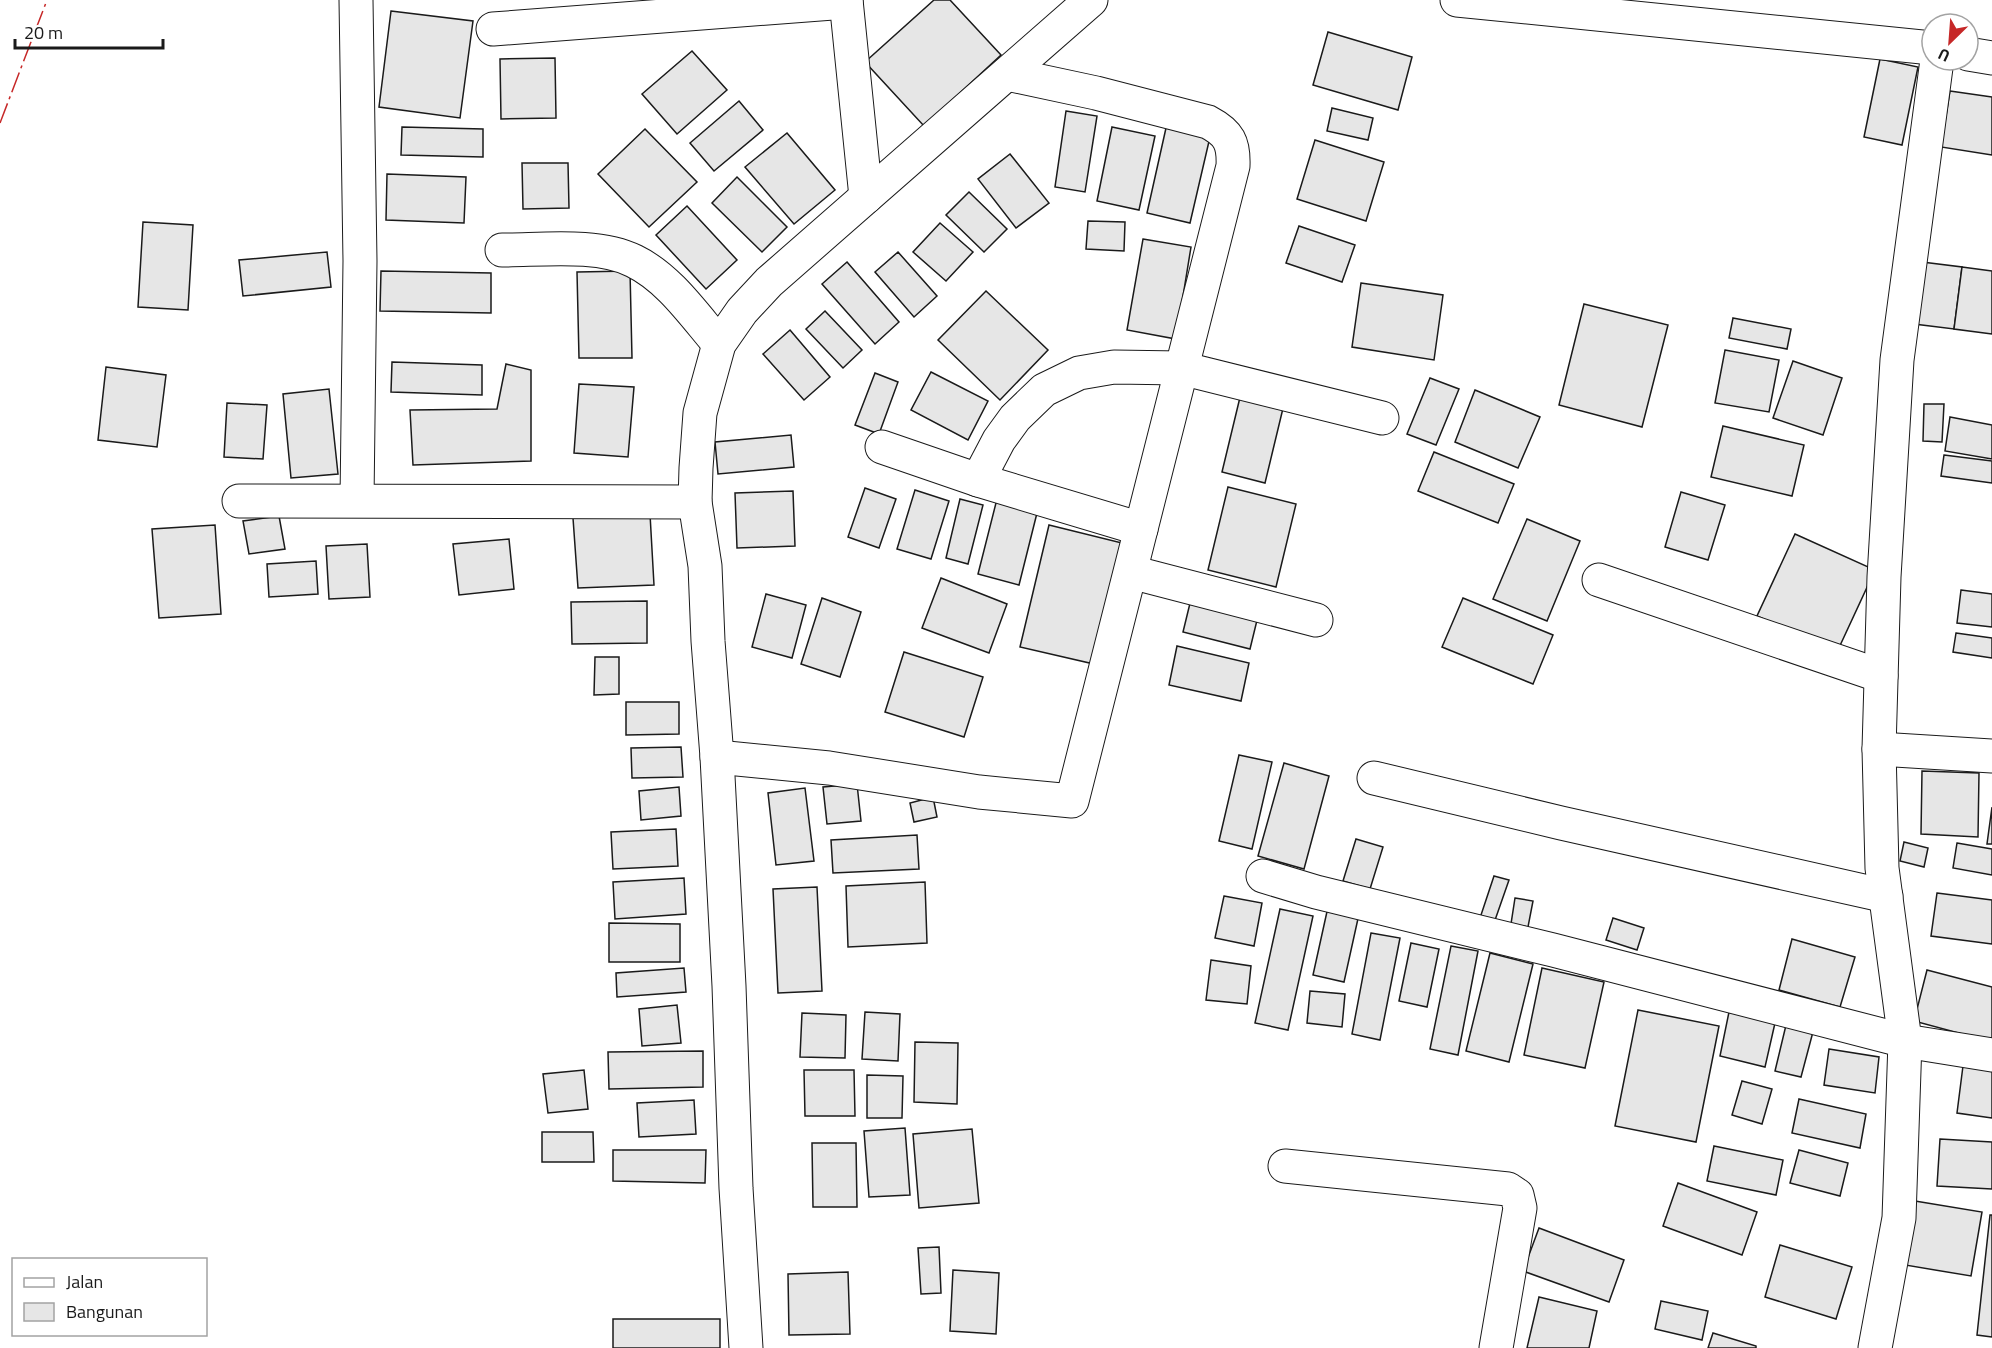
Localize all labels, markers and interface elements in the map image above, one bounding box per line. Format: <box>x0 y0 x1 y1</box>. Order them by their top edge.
scale bar <box>15 12 164 50</box>
north arrow <box>1920 12 1980 72</box>
text: 20 m <box>24 19 63 46</box>
text: U <box>1934 43 1953 69</box>
legend <box>12 1258 207 1336</box>
text: Jalan <box>66 1268 103 1295</box>
text: Bangunan <box>66 1298 143 1325</box>

